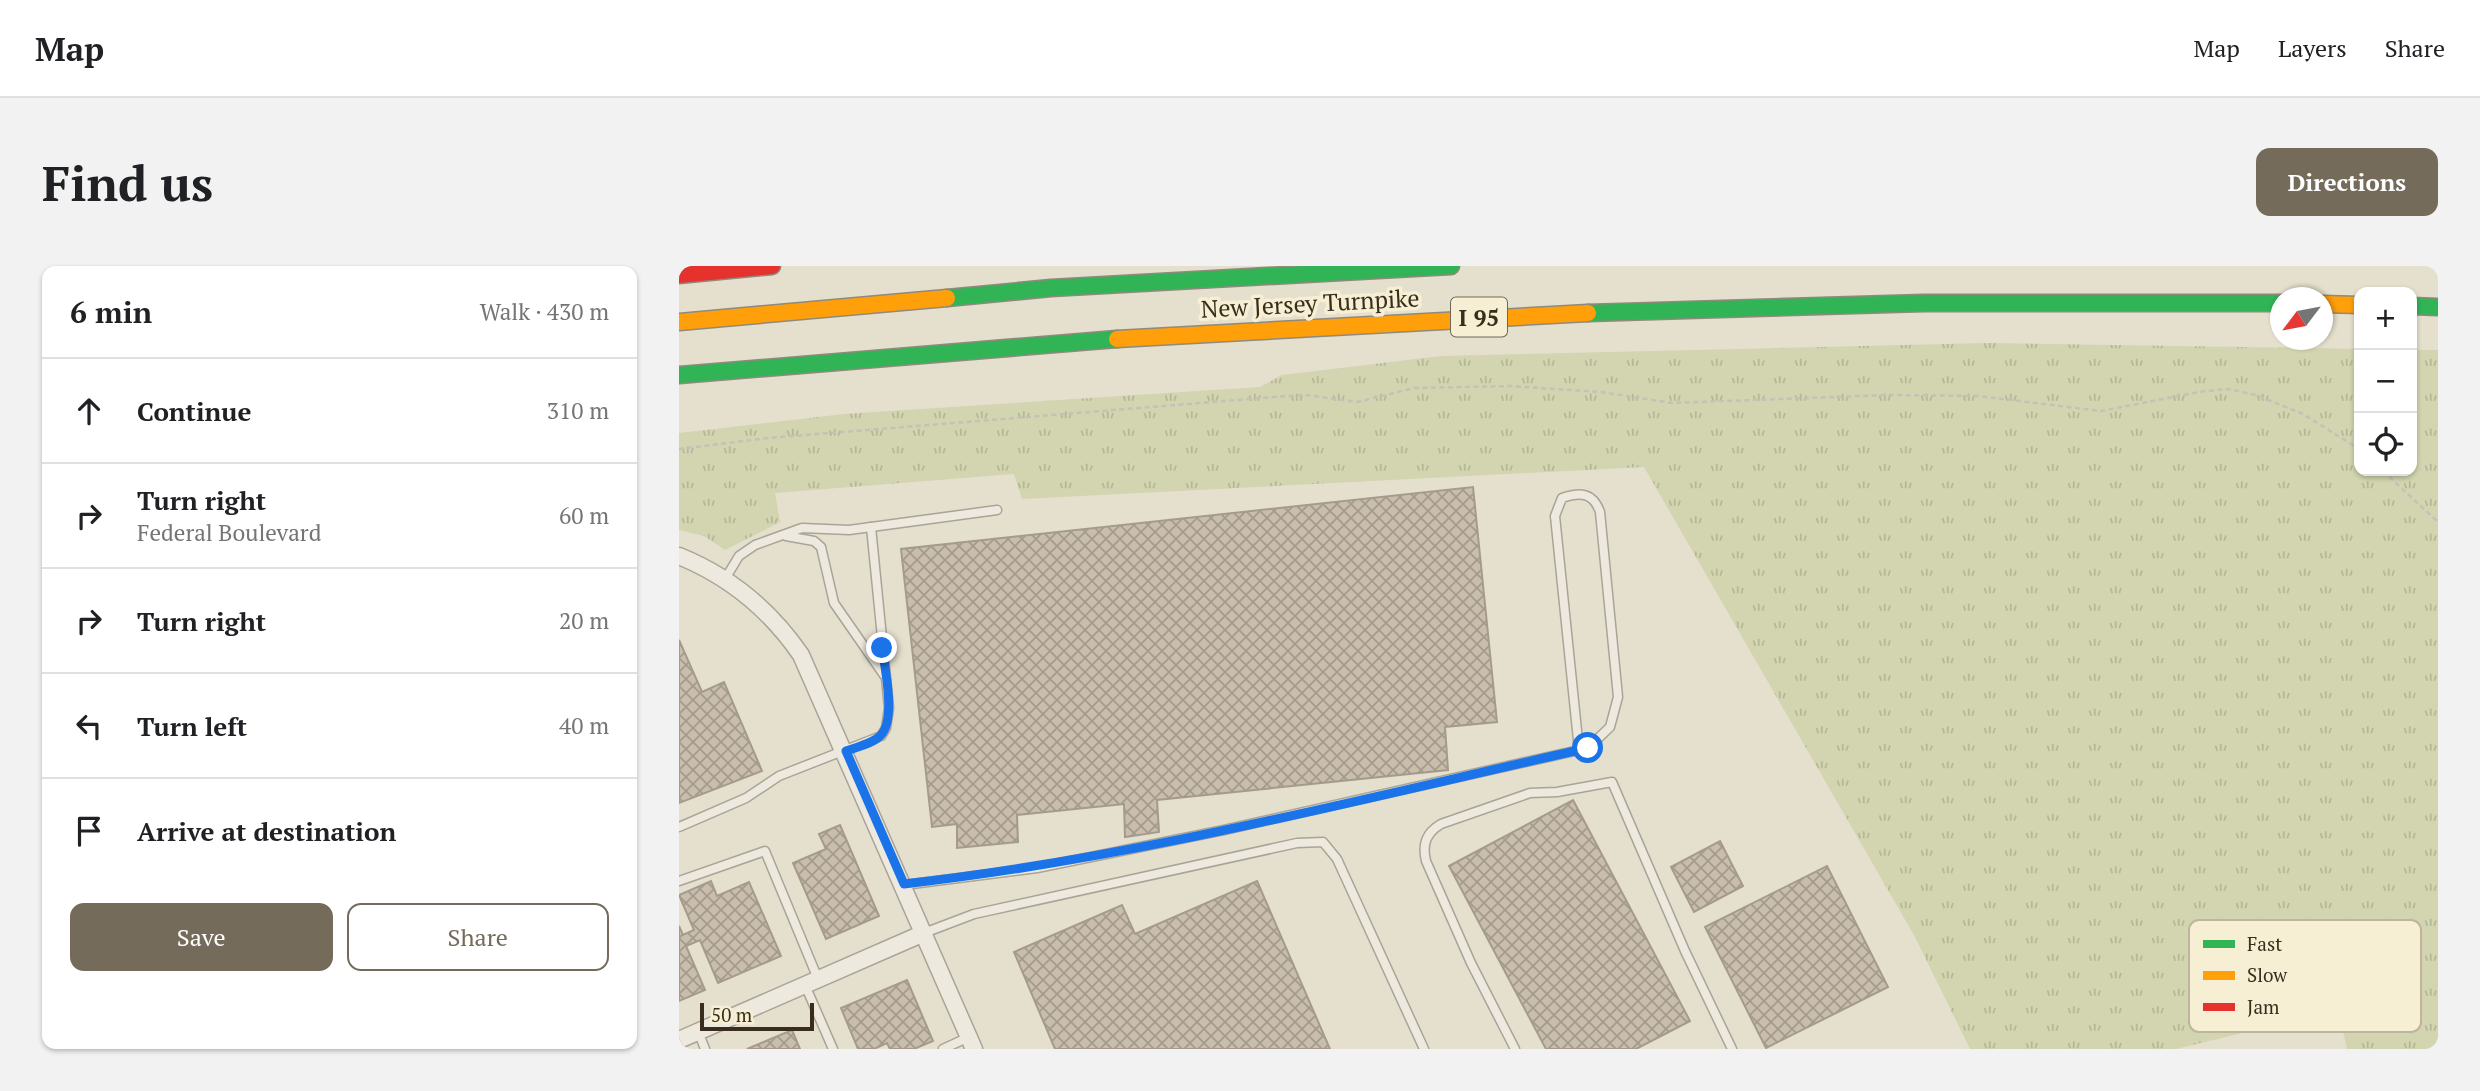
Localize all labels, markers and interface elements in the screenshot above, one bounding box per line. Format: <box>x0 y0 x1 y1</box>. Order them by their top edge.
text: Map <box>35 27 104 70</box>
text: Map <box>2193 32 2240 64</box>
text: Layers <box>2278 32 2347 64</box>
text: Share <box>2385 32 2445 64</box>
button: Directions <box>2256 148 2438 216</box>
text: Find us <box>42 150 213 215</box>
street label: New Jersey Turnpike <box>1200 281 1420 325</box>
north arrow <box>2270 287 2333 350</box>
map controls <box>2354 287 2417 476</box>
button: + <box>2354 287 2417 350</box>
text: 6 min <box>70 292 152 332</box>
text: Walk · 430 m <box>480 296 609 327</box>
road number: I 95 <box>1451 298 1507 336</box>
button: − <box>2354 350 2417 413</box>
icon: ahead <box>70 392 108 430</box>
text: Continue <box>137 394 251 428</box>
text: 310 m <box>547 395 609 426</box>
button: locate <box>2354 413 2417 476</box>
text: Turn right <box>137 483 266 517</box>
icon: right <box>70 497 108 535</box>
text: 60 m <box>559 500 609 531</box>
text: Federal Boulevard <box>137 517 321 548</box>
icon: right <box>70 602 108 640</box>
text: Turn right <box>137 604 266 638</box>
text: 20 m <box>559 605 609 636</box>
route end <box>866 632 897 663</box>
icon: left <box>70 707 108 745</box>
text: Turn left <box>137 709 247 743</box>
text: 40 m <box>559 710 609 741</box>
route start <box>1572 732 1603 763</box>
icon: arrive <box>70 812 108 850</box>
text: Arrive at destination <box>137 814 396 848</box>
button: Save <box>70 903 333 971</box>
button: Share <box>347 903 609 971</box>
legend <box>2189 920 2421 1032</box>
text: Fast <box>2247 931 2282 956</box>
text: Slow <box>2247 962 2288 987</box>
text: Jam <box>2247 994 2280 1019</box>
scale bar <box>700 1000 814 1032</box>
text: 50 m <box>711 1002 752 1027</box>

